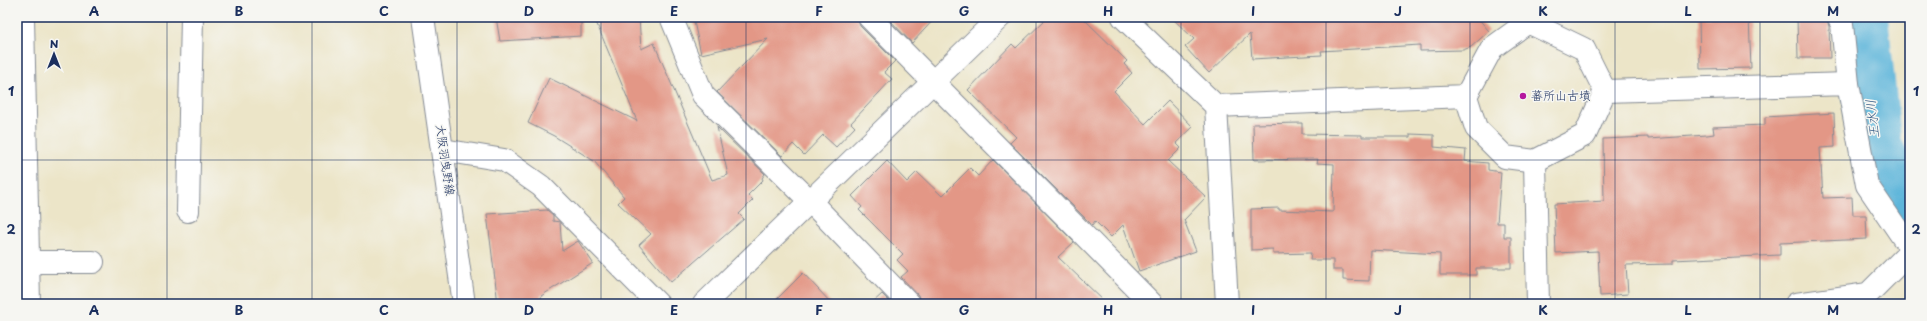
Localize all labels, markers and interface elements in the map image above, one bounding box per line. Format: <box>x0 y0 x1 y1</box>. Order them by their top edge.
text: A <box>89 1 99 20</box>
text: B <box>235 1 244 20</box>
text: C <box>379 1 389 20</box>
text: D <box>524 1 534 20</box>
text: E <box>670 1 678 20</box>
text: F <box>815 1 823 20</box>
text: G <box>959 1 969 20</box>
text: H <box>1103 1 1113 20</box>
text: I <box>1251 1 1255 20</box>
text: J <box>1394 1 1402 20</box>
text: K <box>1538 1 1548 20</box>
text: L <box>1684 1 1692 20</box>
text: M <box>1827 1 1839 20</box>
north arrow <box>34 34 74 74</box>
text: N <box>50 35 59 52</box>
text: 1 <box>8 81 14 100</box>
text: 1 <box>1913 81 1919 100</box>
place label: 蕃所山古墳 <box>1531 86 1591 104</box>
marker: 蕃所山古墳 <box>1518 91 1528 101</box>
water label: 王水川 <box>1860 99 1883 139</box>
street label: 大阪羽曳野線 <box>432 123 460 197</box>
text: 2 <box>6 219 16 238</box>
text: 2 <box>1911 219 1921 238</box>
text: A <box>89 300 99 319</box>
text: B <box>235 300 244 319</box>
text: C <box>379 300 389 319</box>
text: D <box>524 300 534 319</box>
text: E <box>670 300 678 319</box>
text: F <box>815 300 823 319</box>
text: G <box>959 300 969 319</box>
text: H <box>1103 300 1113 319</box>
text: I <box>1251 300 1255 319</box>
text: J <box>1394 300 1402 319</box>
text: K <box>1538 300 1548 319</box>
text: L <box>1684 300 1692 319</box>
text: M <box>1827 300 1839 319</box>

